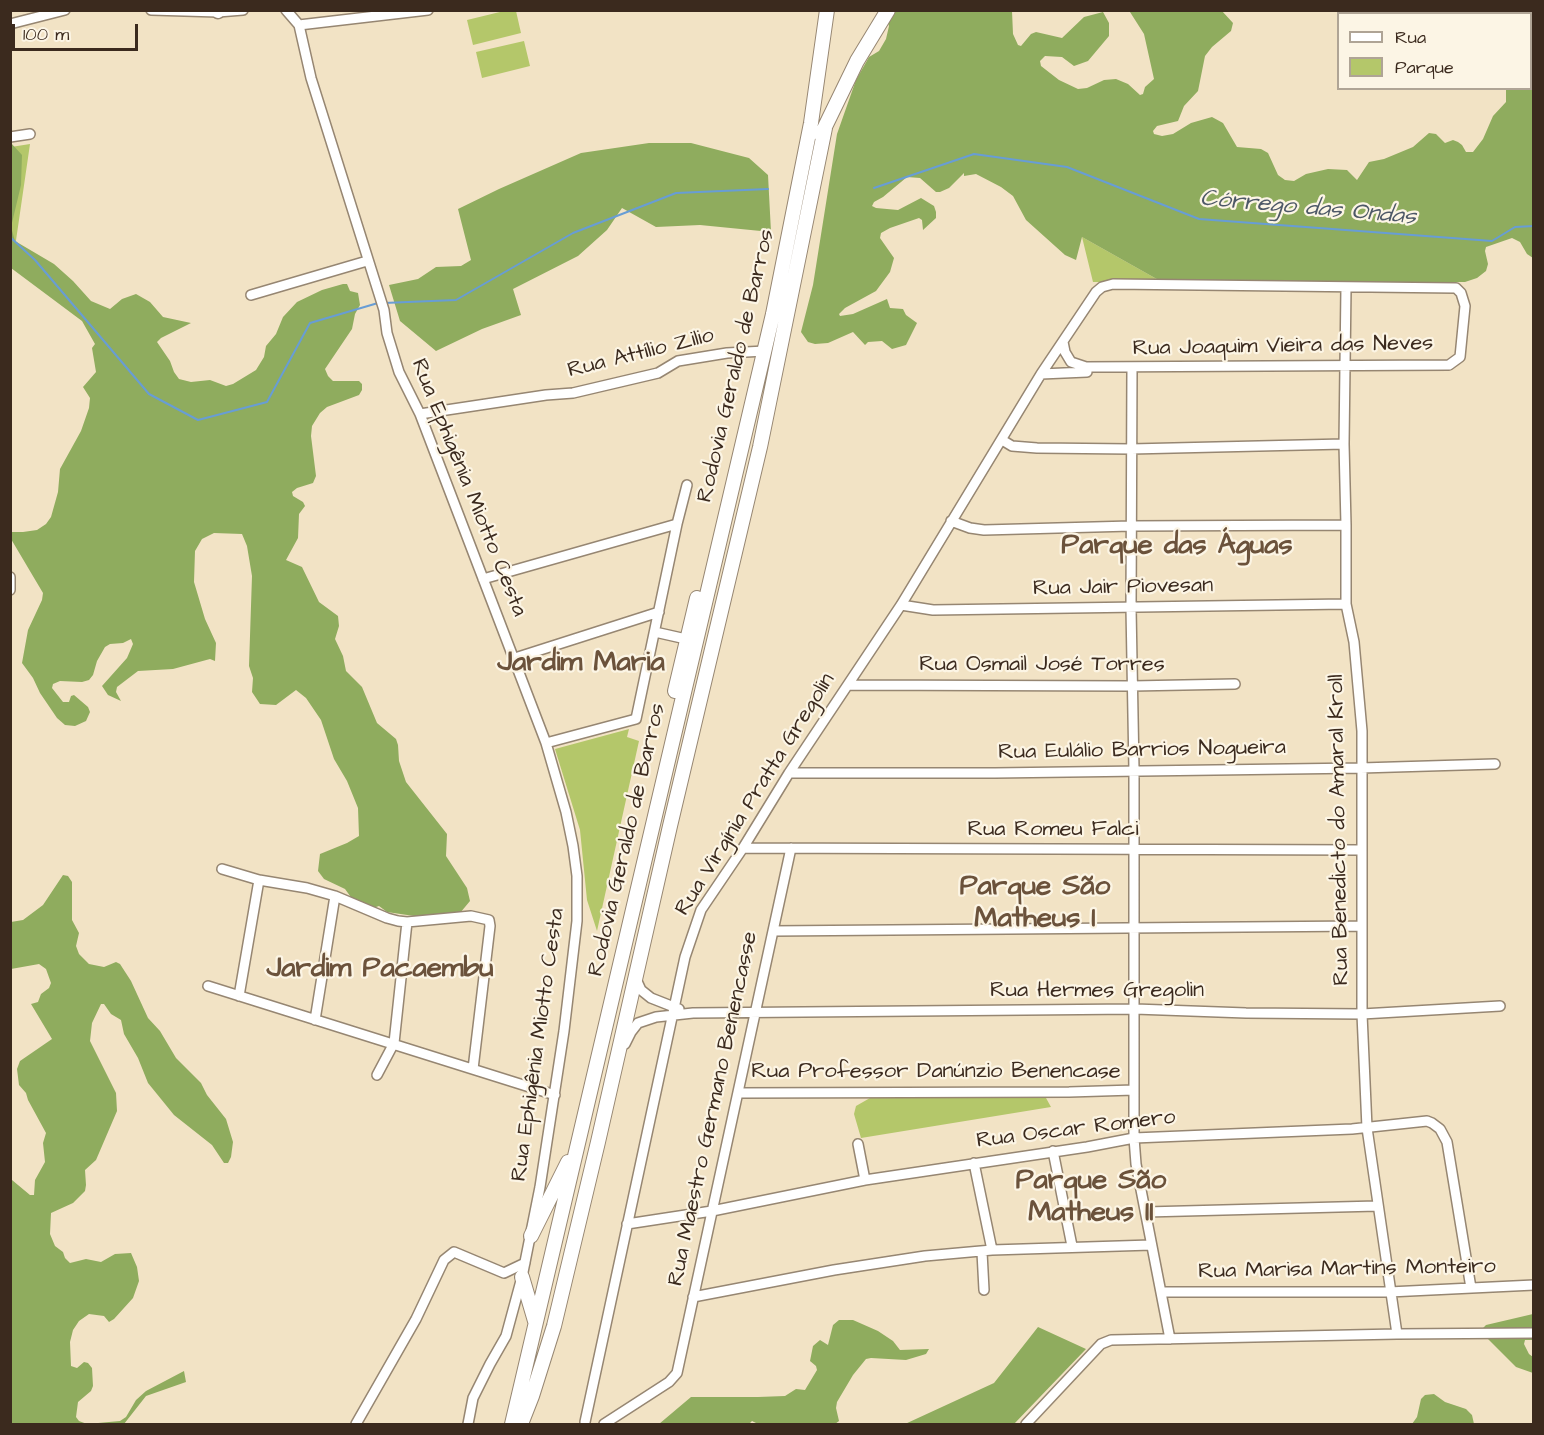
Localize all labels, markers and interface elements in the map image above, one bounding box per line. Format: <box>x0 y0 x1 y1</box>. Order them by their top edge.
scale bar <box>15 12 141 50</box>
legend <box>1337 12 1532 90</box>
text: 100 m <box>23 22 69 47</box>
text: Rua <box>1395 25 1426 50</box>
text: Parque <box>1395 55 1454 80</box>
water label: Córrego das Ondas <box>1199 185 1417 233</box>
street label: Rodovia Geraldo de Barros <box>693 227 781 505</box>
street label: Rua Attílio Zilio <box>565 323 717 385</box>
street label: Rua Joaquim Vieira das Neves <box>1132 331 1434 363</box>
street label: Rua Ephigênia Miotto Cesta <box>404 355 532 621</box>
district label: Parque das Águas <box>1061 530 1293 564</box>
street label: Rua Jair Piovesan <box>1033 573 1213 603</box>
district label: Jardim Maria <box>497 647 665 681</box>
street label: Rua Osmail José Torres <box>919 652 1165 678</box>
street label: Rua Virgínia Pratta Gregolin <box>670 669 842 921</box>
street label: Rua Benedicto do Amaral Kroll <box>1324 674 1356 986</box>
street label: Rodovia Geraldo de Barros <box>584 701 672 979</box>
street label: Rua Eulálio Barrios Nogueira <box>998 735 1286 767</box>
street label: Rua Romeu Falci <box>967 817 1139 843</box>
district label: Parque São Matheus I <box>960 871 1110 937</box>
street label: Rua Ephigênia Miotto Cesta <box>507 907 571 1183</box>
street label: Rua Maestro Germano Benencasse <box>663 929 765 1289</box>
district label: Jardim Pacaembu <box>266 953 494 987</box>
street label: Rua Hermes Gregolin <box>990 978 1204 1004</box>
street label: Rua Professor Danúnzio Benencase <box>751 1059 1121 1085</box>
street label: Rua Oscar Romero <box>975 1105 1177 1155</box>
district label: Parque São Matheus II <box>1016 1165 1166 1231</box>
street label: Rua Marisa Martins Monteiro <box>1198 1254 1496 1286</box>

